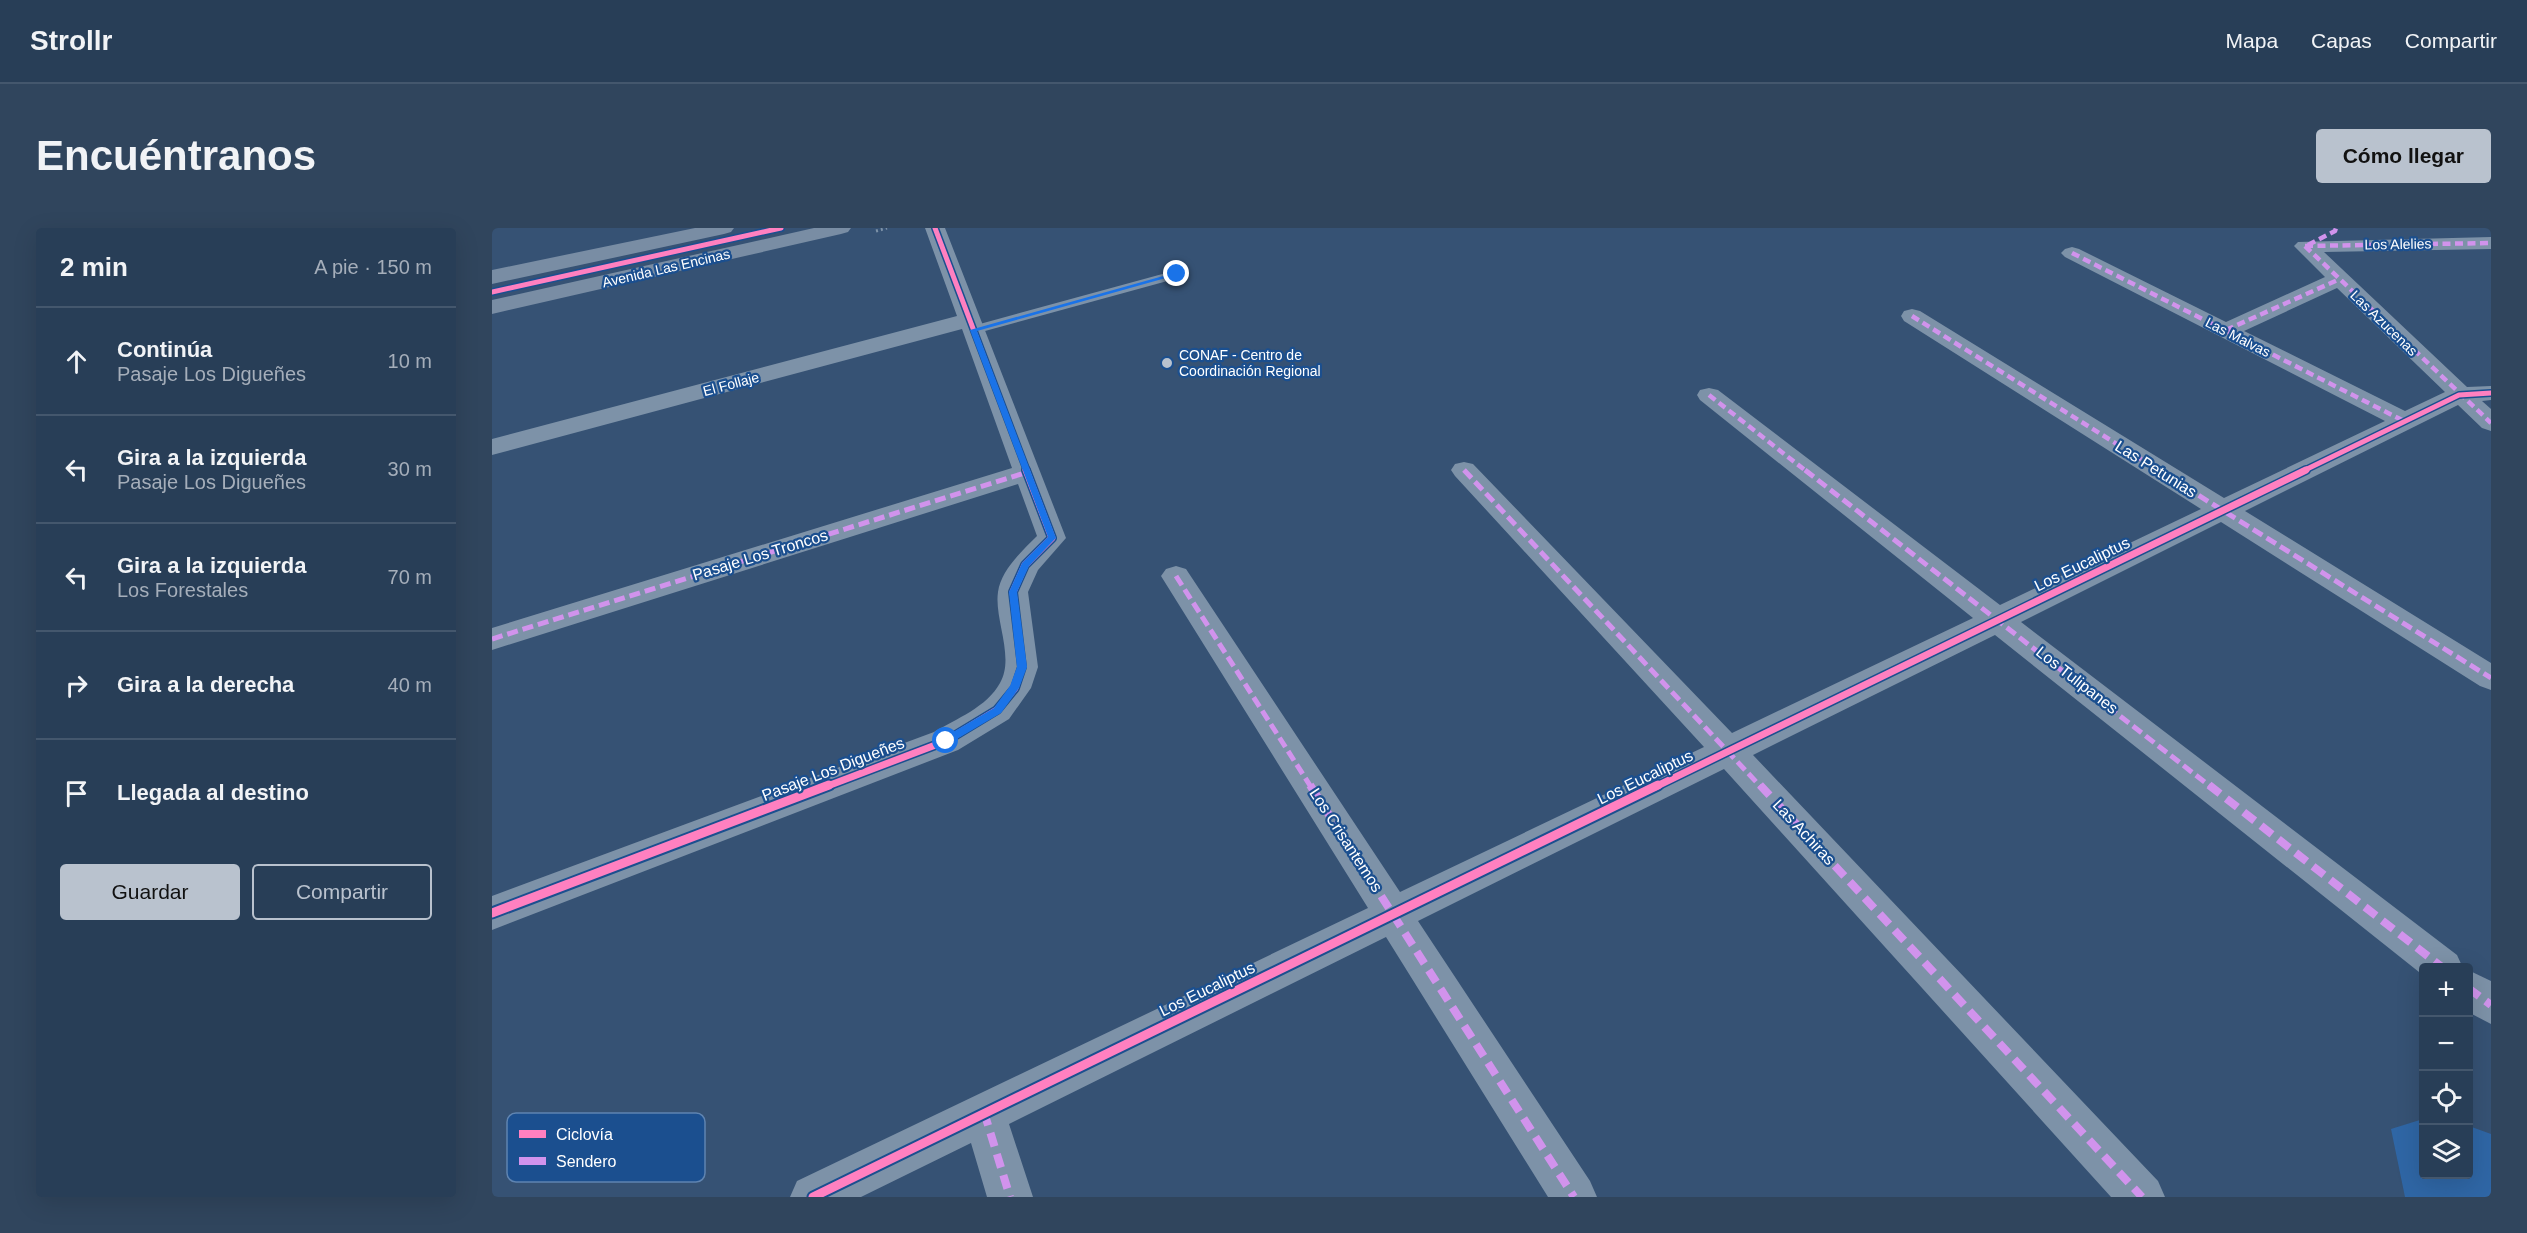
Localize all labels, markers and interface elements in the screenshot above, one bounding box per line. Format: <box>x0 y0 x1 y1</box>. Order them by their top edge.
text: Strollr <box>30 25 112 56</box>
text: Mapa <box>2226 29 2278 52</box>
text: Capas <box>2311 29 2372 52</box>
text: Compartir <box>2405 29 2497 52</box>
button: Cómo llegar <box>2316 129 2491 183</box>
text: Encuéntranos <box>36 132 316 179</box>
street label: Los Alelies <box>2364 235 2432 253</box>
street label: Avenida Las Encinas <box>601 246 731 290</box>
text: 2 min <box>60 252 128 282</box>
text: A pie · 150 m <box>314 256 432 278</box>
route end <box>1163 260 1189 286</box>
street label: Las Azucenas <box>2347 287 2421 359</box>
street label: Las Malvas <box>2203 314 2273 360</box>
text: Continúa <box>117 337 212 362</box>
icon: ahead <box>60 345 93 378</box>
place label: CONAF - Centro de Coordinación Regional <box>1179 347 1321 379</box>
text: 10 m <box>388 350 432 372</box>
marker: CONAF - Centro de Coordinación Regional <box>1160 356 1174 370</box>
text: Pasaje Los Digueñes <box>117 363 306 385</box>
street label: El Follaje <box>701 369 761 399</box>
street label: Las Petunias <box>2112 437 2200 501</box>
text: Gira a la izquierda <box>117 445 307 470</box>
icon: left <box>60 453 93 486</box>
text: 30 m <box>388 458 432 480</box>
text: Pasaje Los Digueñes <box>117 471 306 493</box>
street label: Pasaje Los Troncos <box>690 526 830 584</box>
street label: Los Eucaliptus <box>2032 534 2132 594</box>
text: Gira a la izquierda <box>117 553 307 578</box>
icon: left <box>60 561 93 594</box>
text: 70 m <box>388 566 432 588</box>
text: Los Forestales <box>117 579 248 601</box>
street label: Los Tulipanes <box>2033 643 2121 717</box>
icon: right <box>60 669 93 702</box>
text: Gira a la derecha <box>117 672 294 697</box>
text: 40 m <box>388 674 432 696</box>
route start <box>932 727 958 753</box>
street label: Pasaje Los Digueñes <box>759 734 907 804</box>
street label: Los Eucaliptus <box>1595 747 1695 807</box>
icon: arrive <box>60 777 93 810</box>
text: Llegada al destino <box>117 780 309 805</box>
street label: Los Crisantemos <box>1306 785 1386 895</box>
street label: Las Achiras <box>1770 796 1838 868</box>
button: Guardar <box>60 864 240 920</box>
button: Compartir <box>252 864 432 920</box>
street label: Los Eucaliptus <box>1157 959 1257 1019</box>
map controls <box>2419 963 2473 1179</box>
button: + <box>2419 963 2473 1017</box>
button: − <box>2419 1017 2473 1071</box>
button: locate <box>2419 1071 2473 1125</box>
legend <box>507 1113 705 1182</box>
button: layers <box>2419 1125 2473 1179</box>
text: Ciclovía <box>556 1126 613 1143</box>
text: Sendero <box>556 1153 617 1170</box>

